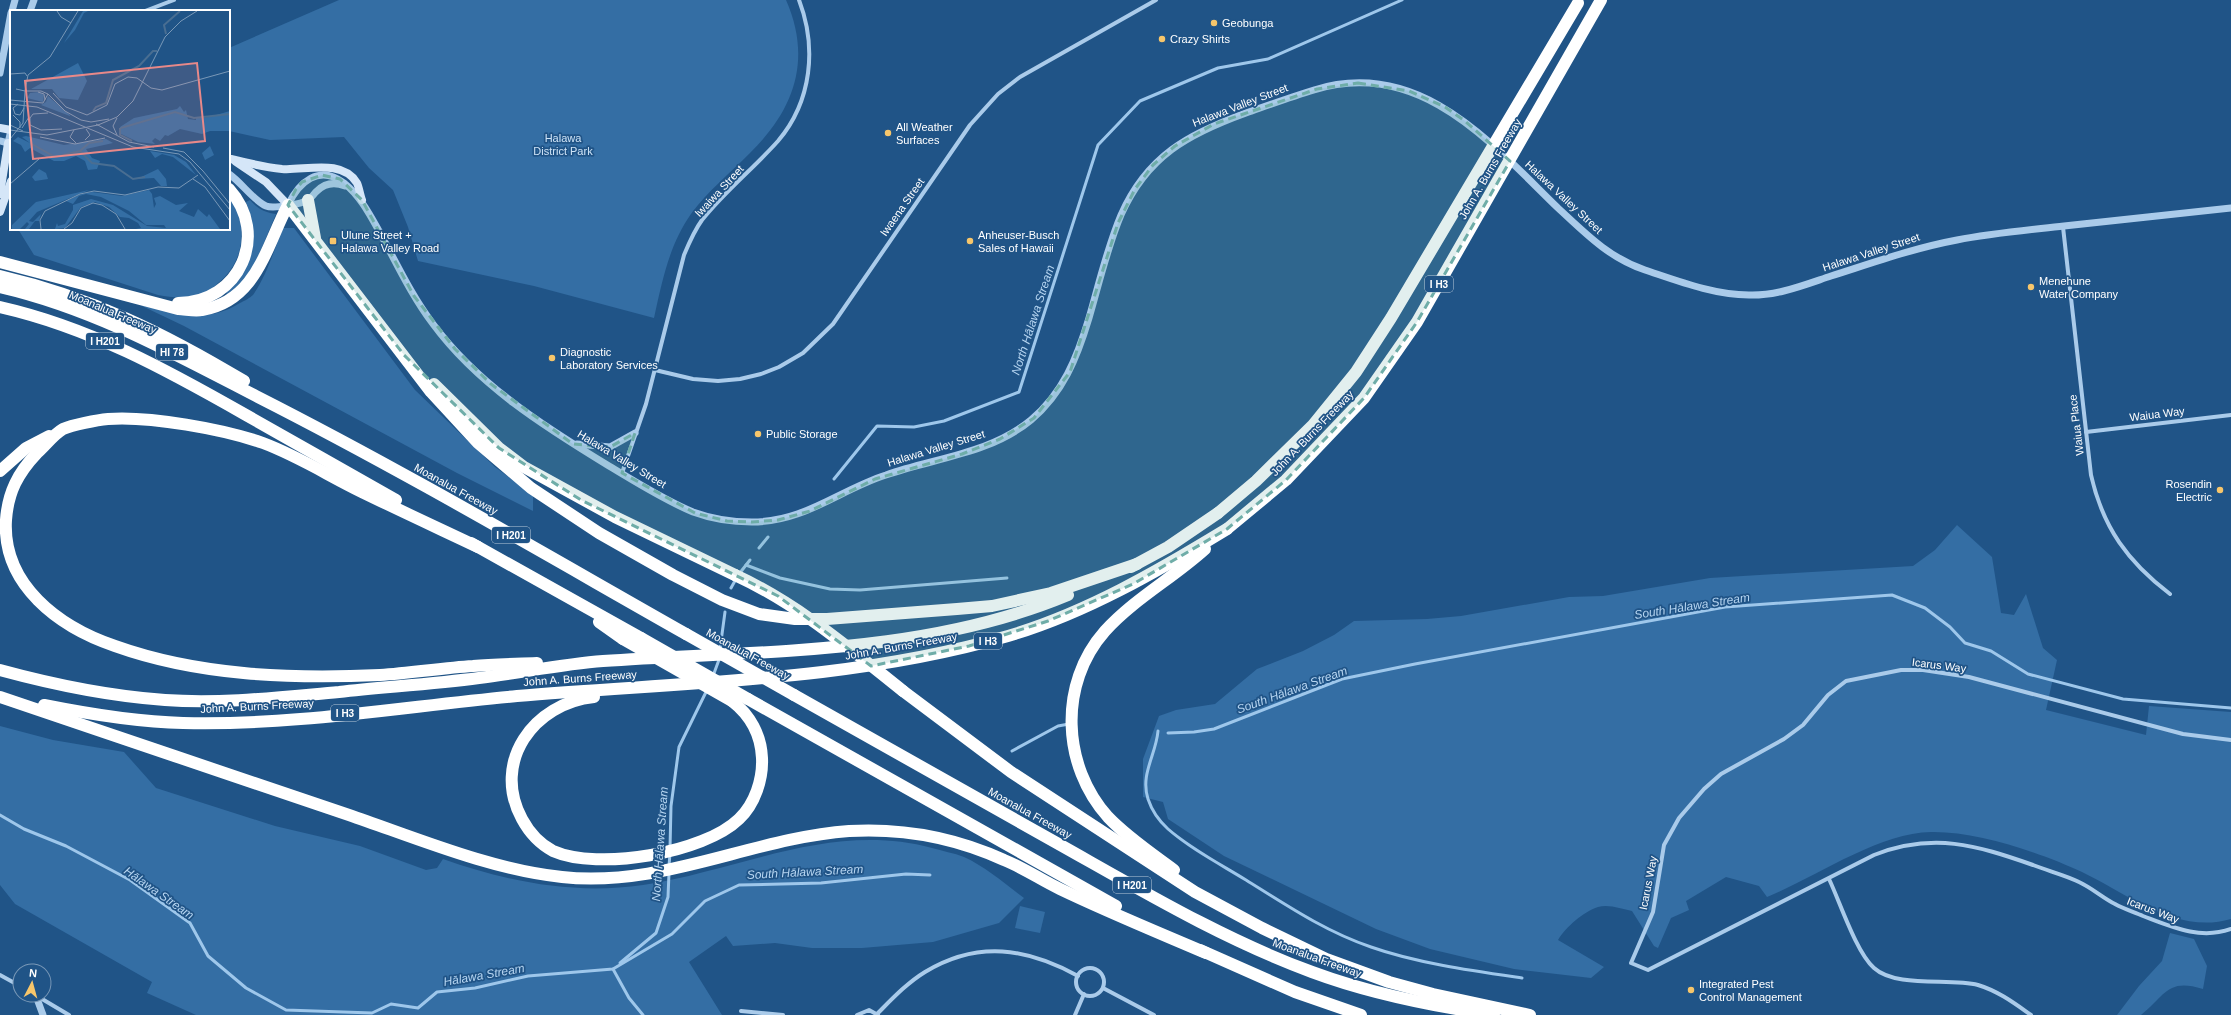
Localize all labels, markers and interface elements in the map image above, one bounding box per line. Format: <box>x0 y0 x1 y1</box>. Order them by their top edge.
inset map <box>10 10 230 230</box>
place label: Geobunga <box>1222 17 1274 29</box>
marker: Geobunga <box>1209 18 1219 28</box>
place label: Crazy Shirts <box>1170 33 1230 45</box>
marker: Crazy Shirts <box>1157 34 1167 44</box>
street label: Halawa Valley Street <box>1191 81 1289 129</box>
street label: John A. Burns Freeway <box>1456 116 1524 221</box>
place label: All Weather Surfaces <box>896 121 953 146</box>
marker: All Weather Surfaces <box>883 128 893 138</box>
park label: Halawa District Park <box>533 132 593 157</box>
street label: Halawa Valley Street <box>1523 158 1605 236</box>
street label: Iwaiwa Street <box>692 163 746 219</box>
street label: Iwaena Street <box>878 176 926 238</box>
place label: Ulune Street + Halawa Valley Road <box>341 229 439 254</box>
place label: Anheuser-Busch Sales of Hawaii <box>978 229 1059 254</box>
street label: Halawa Valley Street <box>1821 231 1921 273</box>
marker: Ulune Street + Halawa Valley Road <box>328 236 338 246</box>
marker: Anheuser-Busch Sales of Hawaii <box>965 236 975 246</box>
water label: North Hālawa Stream <box>1009 263 1057 377</box>
place label: Menehune Water Company <box>2039 275 2119 300</box>
road number: I H3 <box>1425 276 1453 292</box>
marker: Menehune Water Company <box>2026 282 2036 292</box>
street label: Moanalua Freeway <box>68 288 159 336</box>
road number: I H201 <box>86 333 124 349</box>
road number: HI 78 <box>156 344 188 360</box>
place label: Diagnostic Laboratory Services <box>560 346 658 371</box>
marker: Diagnostic Laboratory Services <box>547 353 557 363</box>
street label: John A. Burns Freeway <box>1268 388 1356 478</box>
street label: Waiua Place <box>2066 394 2086 456</box>
street label: Waiua Way <box>2129 405 2186 423</box>
street label: Halawa Valley Street <box>886 427 986 469</box>
street label: Halawa Valley Street <box>575 428 669 490</box>
place label: Public Storage <box>766 428 838 440</box>
marker: Public Storage <box>753 429 763 439</box>
street label: Moanalua Freeway <box>412 461 500 517</box>
place label: Rosendin Electric <box>2166 478 2212 503</box>
marker: Rosendin Electric <box>2215 485 2225 495</box>
road number: I H201 <box>492 527 530 543</box>
water label: South Hālawa Stream <box>1633 590 1751 622</box>
street label: Moanalua Freeway <box>704 626 792 682</box>
street label: John A. Burns Freeway <box>844 630 959 662</box>
road number: I H3 <box>974 633 1002 649</box>
street label: Icarus Way <box>1911 656 1967 674</box>
water label: South Hālawa Stream <box>1235 663 1349 717</box>
street label: John A. Burns Freeway <box>523 668 638 688</box>
street label: John A. Burns Freeway <box>200 697 315 715</box>
road number: I H3 <box>331 705 359 721</box>
street label: Moanalua Freeway <box>986 785 1074 841</box>
water label: North Hālawa Stream <box>649 786 671 902</box>
street label: Icarus Way <box>1637 855 1659 911</box>
water label: South Hālawa Stream <box>746 862 864 882</box>
water label: Hālawa Stream <box>121 864 197 922</box>
road number: I H201 <box>1113 877 1151 893</box>
street label: Icarus Way <box>2125 895 2181 926</box>
street label: Moanalua Freeway <box>1271 936 1363 980</box>
water label: Hālawa Stream <box>442 961 526 989</box>
north arrow <box>12 963 52 1003</box>
text: N <box>28 967 38 979</box>
place label: Integrated Pest Control Management <box>1699 978 1802 1003</box>
marker: Integrated Pest Control Management <box>1686 985 1696 995</box>

